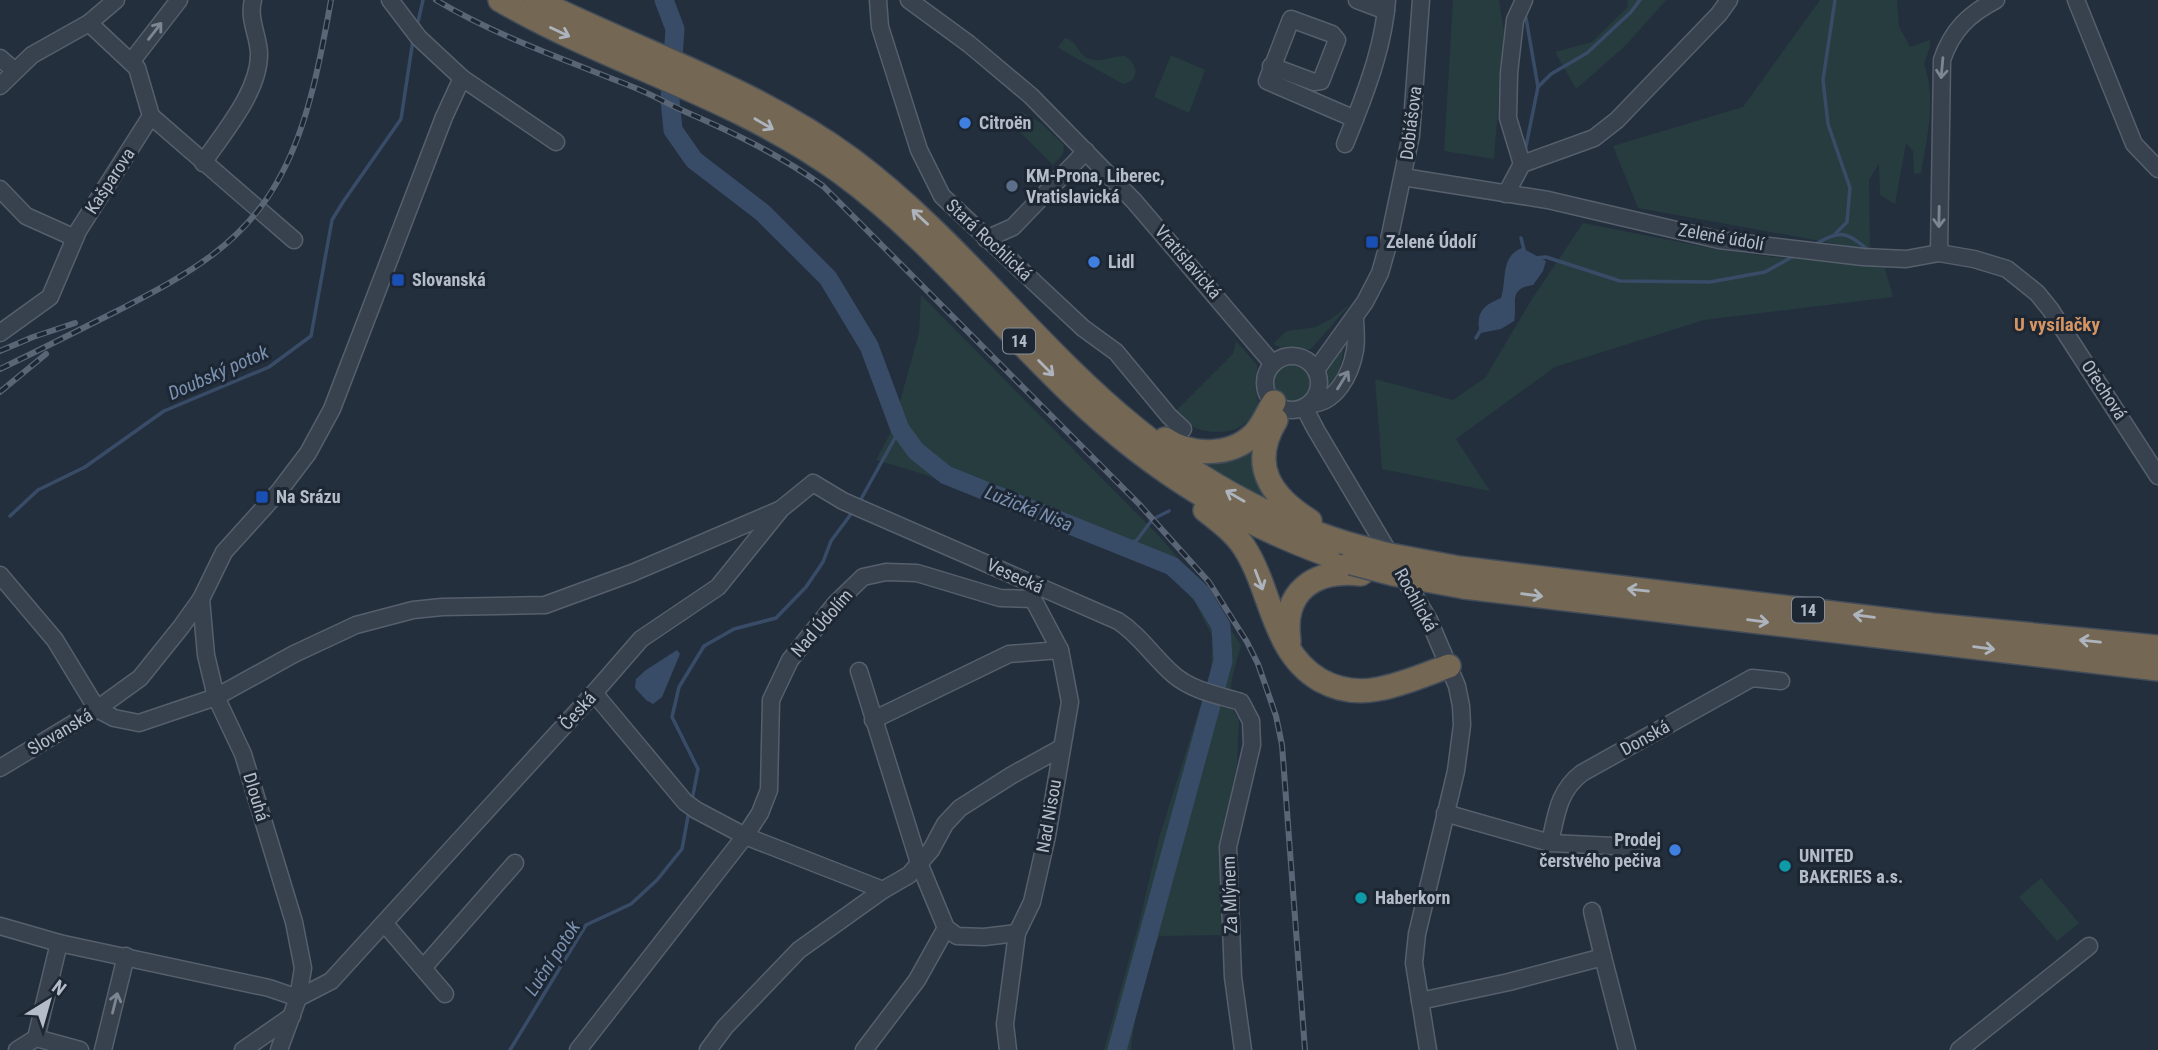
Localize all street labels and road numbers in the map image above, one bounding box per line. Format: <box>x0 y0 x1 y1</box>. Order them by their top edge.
street label: Dobiášova <box>1396 85 1425 161</box>
street label: Kašparova <box>80 144 139 218</box>
street label: Stará Rochlická <box>942 194 1037 285</box>
street label: Zelené údolí <box>1677 219 1766 254</box>
street label: Vratislavická <box>1151 221 1226 303</box>
road number: 14 <box>1003 328 1035 354</box>
street label: Ořechová <box>2077 356 2131 423</box>
street label: Vesecká <box>984 554 1047 597</box>
street label: Rochlická <box>1391 565 1442 635</box>
street label: Nad Údolím <box>787 585 857 661</box>
road number: 14 <box>1792 597 1824 622</box>
street label: Česká <box>555 687 600 734</box>
street label: Slovanská <box>23 704 96 759</box>
street label: Donská <box>1616 716 1673 760</box>
street label: Dlouhá <box>239 770 274 824</box>
street label: Nad Nisou <box>1032 778 1065 854</box>
street label: Za Mlýnem <box>1218 856 1241 934</box>

